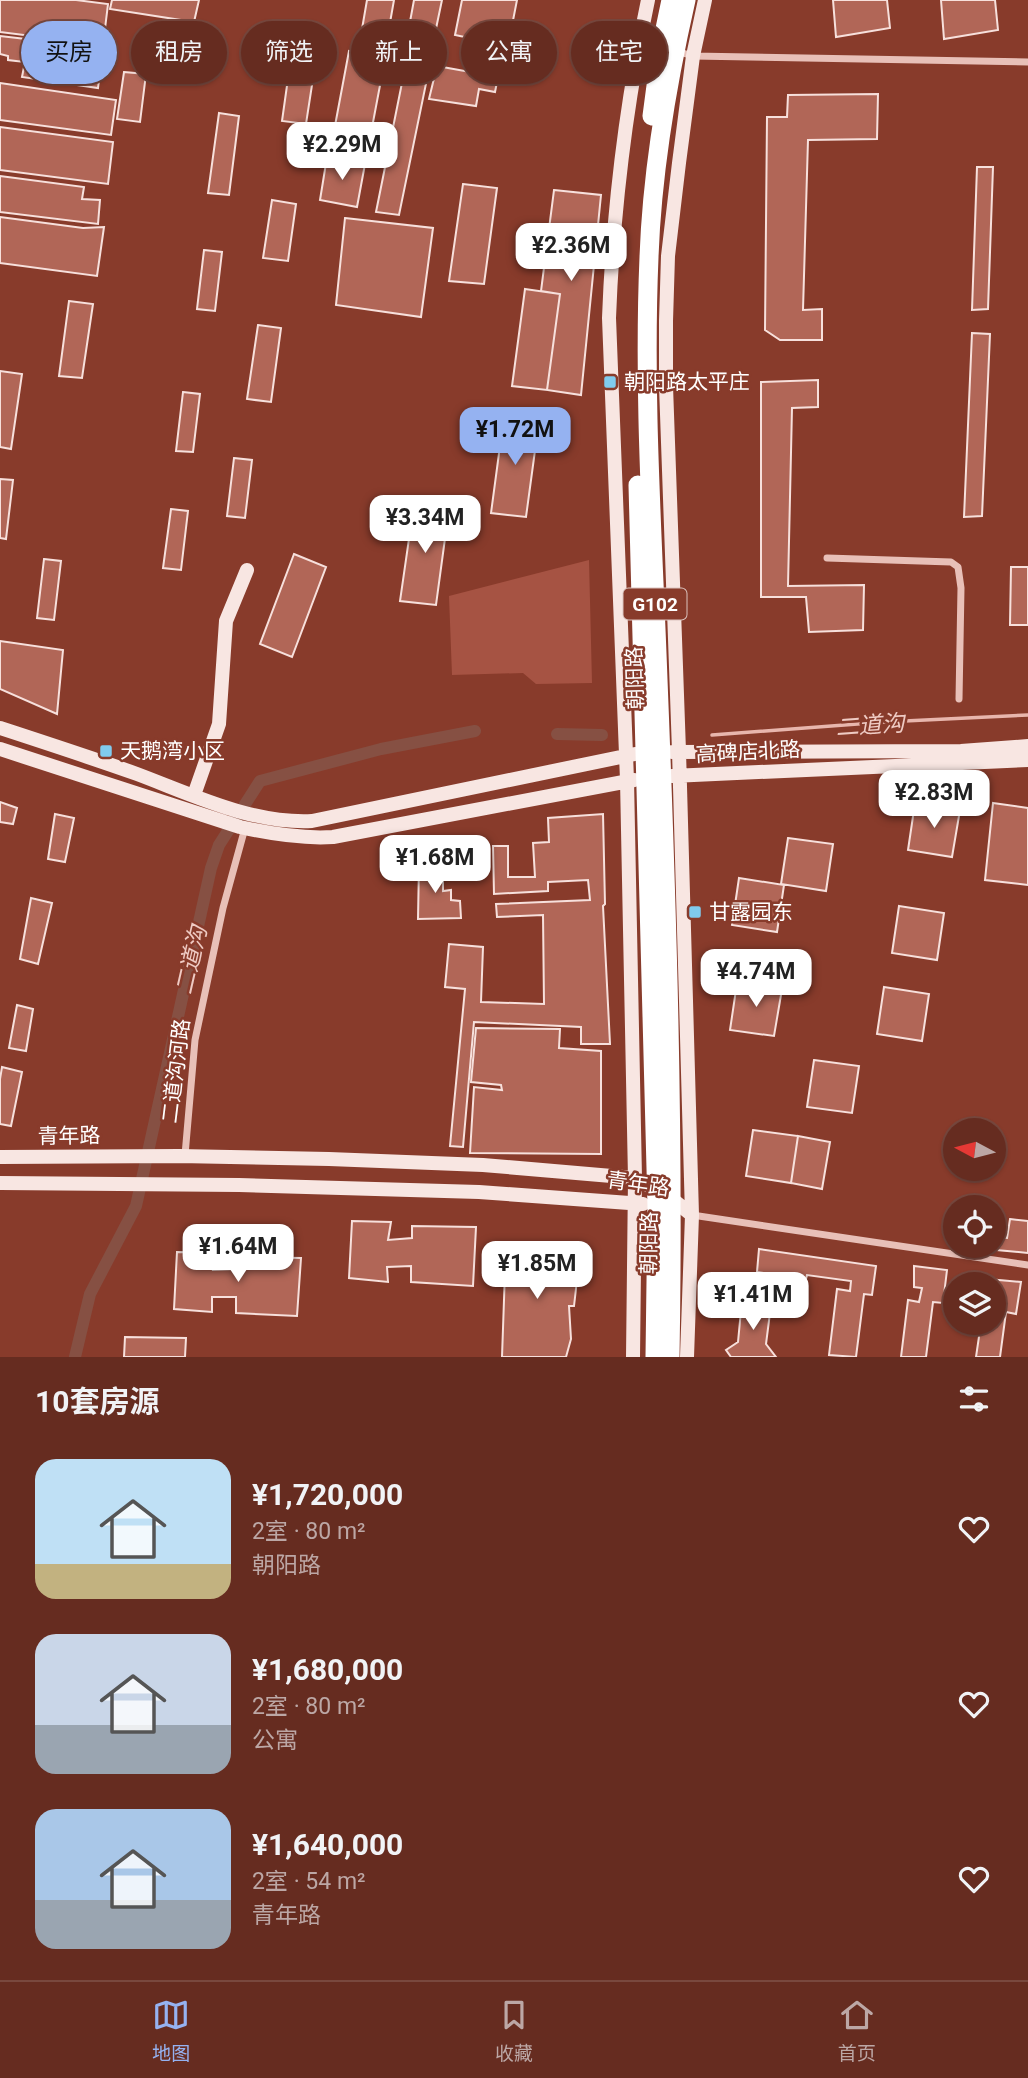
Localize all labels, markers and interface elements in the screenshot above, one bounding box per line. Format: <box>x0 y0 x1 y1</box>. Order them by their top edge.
chip: 买房 <box>21 21 117 84</box>
chip: 租房 <box>131 21 227 84</box>
chip: 筛选 <box>241 21 337 84</box>
chip: 新上 <box>351 21 447 84</box>
chip: 公寓 <box>461 21 557 84</box>
chip: 住宅 <box>571 21 667 84</box>
pin: ¥2.29M <box>285 122 399 182</box>
text: ¥2.29M <box>303 131 381 158</box>
pin: ¥2.36M <box>514 224 628 283</box>
text: ¥2.36M <box>532 232 610 259</box>
place label: 朝阳路太平庄 <box>624 370 750 394</box>
marker: 朝阳路太平庄 <box>602 374 618 390</box>
pin: ¥1.72M <box>458 407 572 467</box>
text: ¥1.72M <box>476 416 554 443</box>
pin: ¥3.34M <box>368 496 482 555</box>
text: ¥3.34M <box>386 504 464 531</box>
road number: G102 <box>624 589 686 620</box>
street label: 朝阳路 <box>622 646 648 710</box>
water label: 二道沟 <box>835 709 908 741</box>
street label: 高碑店北路 <box>695 737 801 767</box>
place label: 天鹅湾小区 <box>120 739 225 763</box>
marker: 天鹅湾小区 <box>98 743 114 759</box>
pin: ¥2.83M <box>877 770 991 830</box>
text: ¥2.83M <box>895 779 973 806</box>
pin: ¥1.68M <box>378 836 492 895</box>
text: ¥1.68M <box>396 844 474 871</box>
place label: 甘露园东 <box>709 900 793 924</box>
marker: 甘露园东 <box>687 904 703 920</box>
water label: 二道沟 <box>171 921 213 997</box>
pin: ¥4.74M <box>699 950 813 1009</box>
text: ¥4.74M <box>717 958 795 985</box>
street label: 二道沟河路 <box>158 1017 194 1125</box>
north arrow <box>943 1118 1006 1181</box>
map controls <box>943 1118 1006 1335</box>
street label: 青年路 <box>37 1123 101 1149</box>
street label: 青年路 <box>605 1168 671 1200</box>
button: locate <box>943 1195 1006 1258</box>
street label: 朝阳路 <box>636 1211 662 1275</box>
pin: ¥1.64M <box>181 1224 295 1284</box>
text: ¥1.64M <box>199 1233 277 1260</box>
pin: ¥1.85M <box>480 1242 594 1301</box>
text: ¥1.85M <box>498 1250 576 1277</box>
pin: ¥1.41M <box>696 1272 810 1332</box>
button: layers <box>943 1272 1006 1335</box>
text: ¥1.41M <box>714 1281 792 1308</box>
icon: filters <box>955 1380 993 1418</box>
text: 10套房源 <box>35 1384 159 1419</box>
text: ¥1,720,000 <box>252 1477 403 1512</box>
icon: home <box>91 1487 175 1571</box>
icon: heart <box>955 1510 993 1548</box>
text: 2室 · 80 m² <box>252 1518 366 1545</box>
text: 朝阳路 <box>252 1552 321 1579</box>
text: ¥1,680,000 <box>252 1652 403 1687</box>
icon: home <box>91 1662 175 1746</box>
icon: heart <box>955 1685 993 1723</box>
text: 2室 · 80 m² <box>252 1693 366 1720</box>
text: 公寓 <box>252 1727 298 1754</box>
text: ¥1,640,000 <box>252 1827 403 1862</box>
icon: home <box>91 1837 175 1921</box>
icon: heart <box>955 1860 993 1898</box>
text: 2室 · 54 m² <box>252 1868 366 1895</box>
text: 青年路 <box>252 1902 321 1929</box>
tab: 地图 <box>152 1996 190 2065</box>
tab: 收藏 <box>495 1996 533 2065</box>
tab: 首页 <box>838 1996 876 2065</box>

